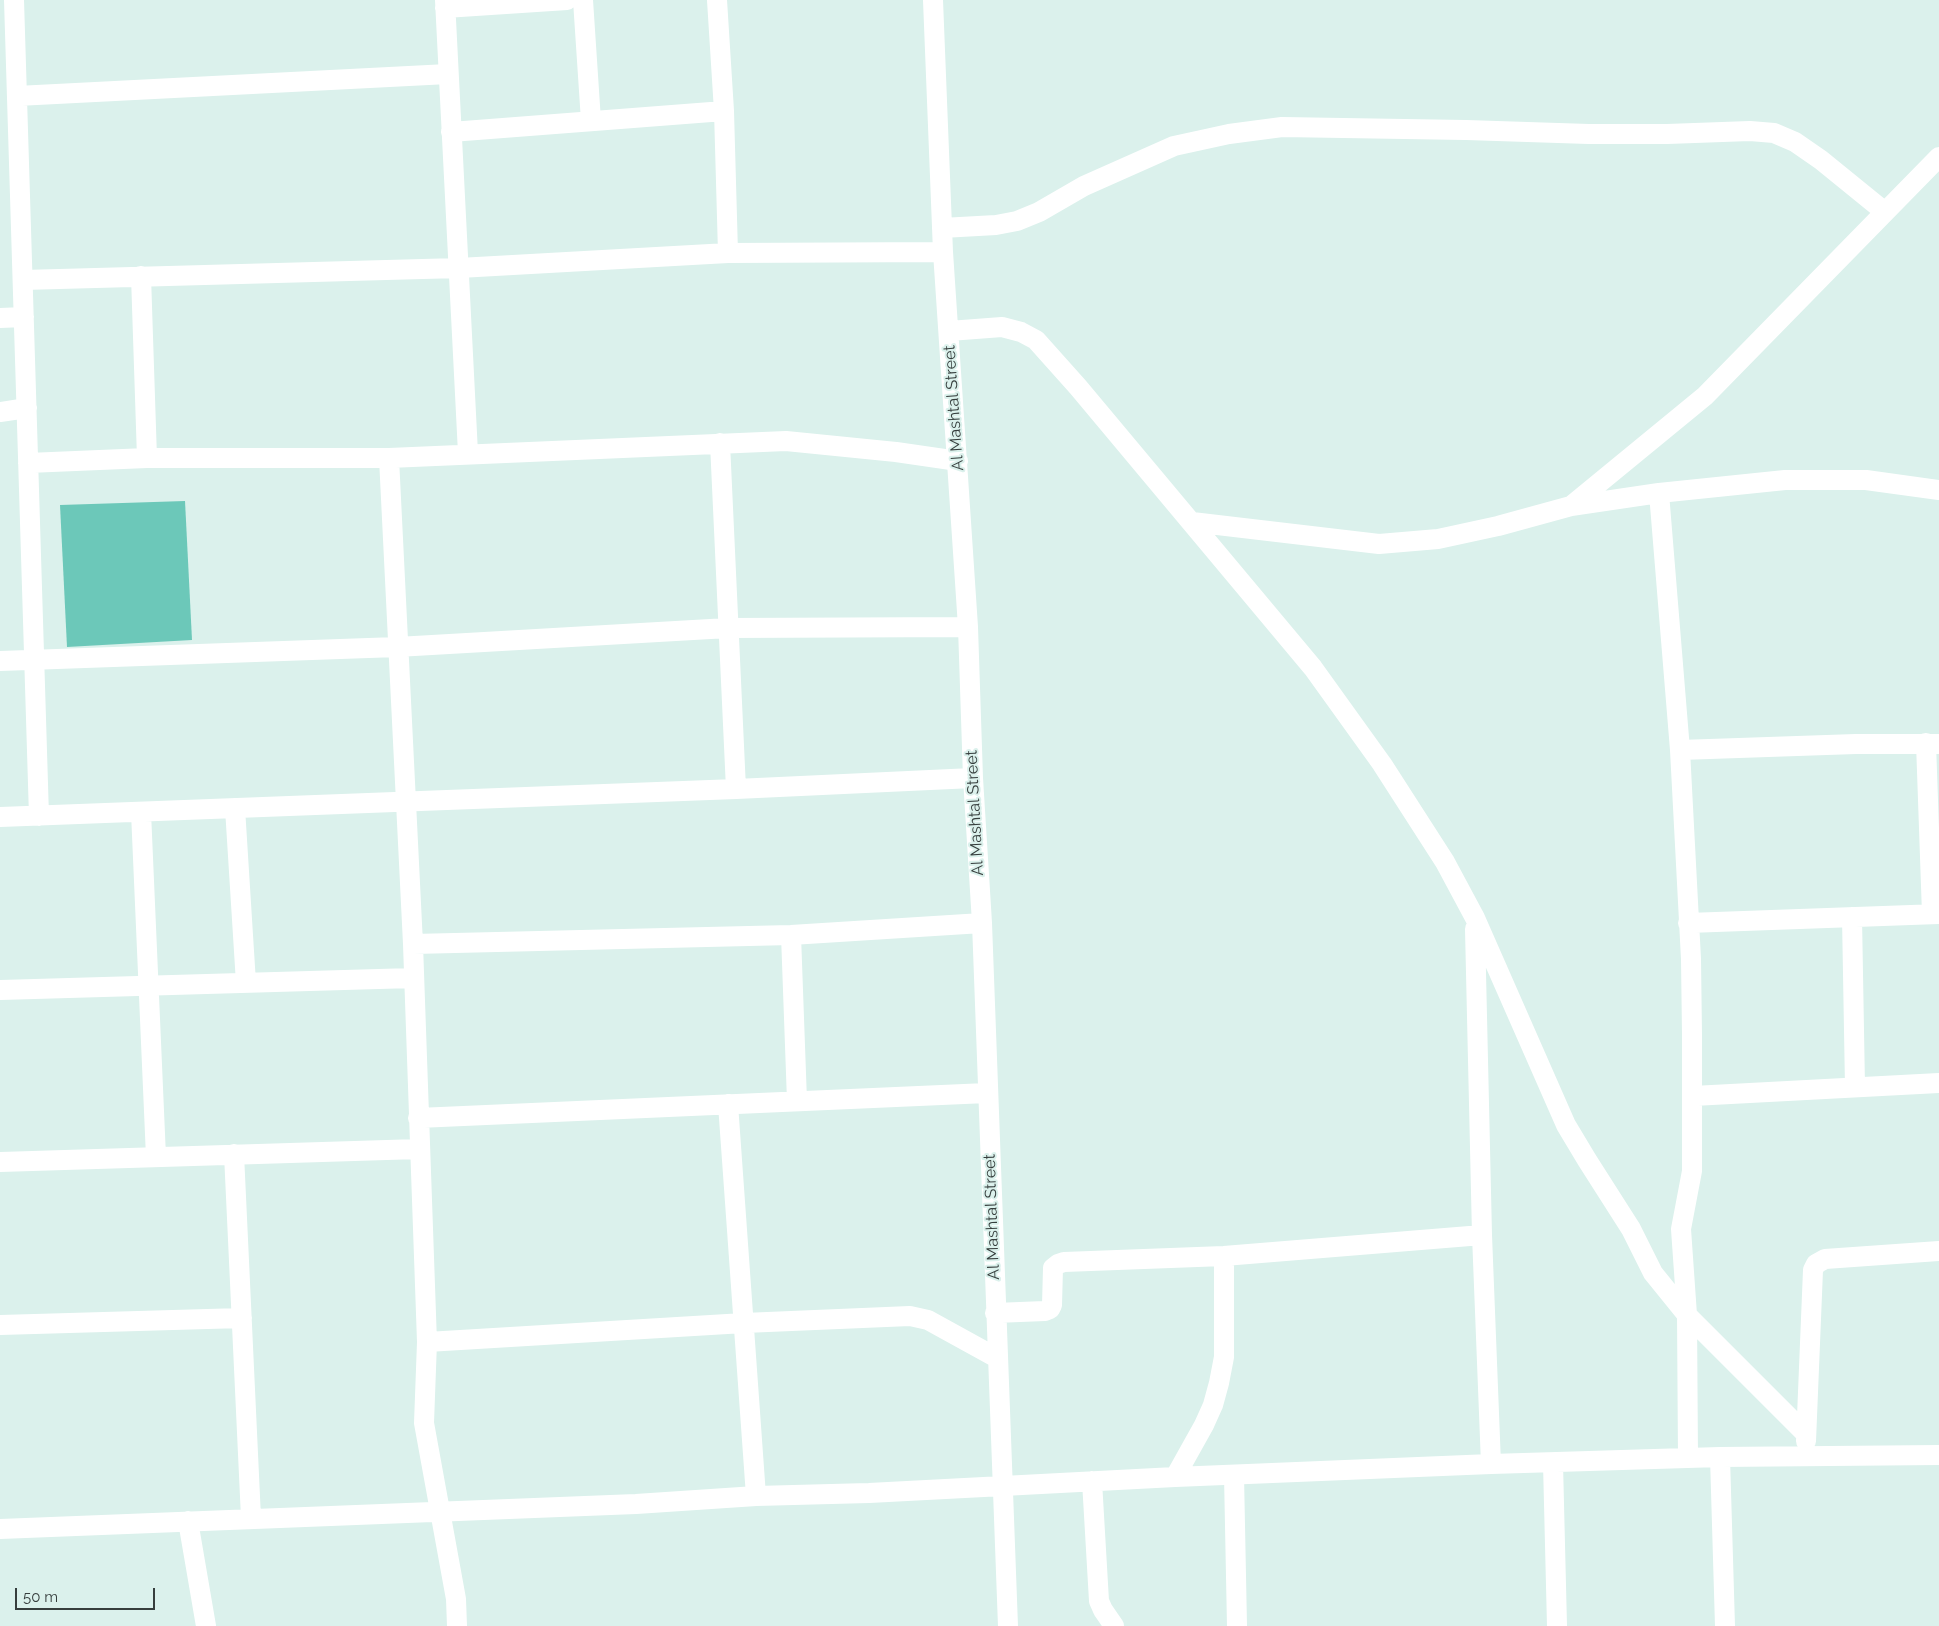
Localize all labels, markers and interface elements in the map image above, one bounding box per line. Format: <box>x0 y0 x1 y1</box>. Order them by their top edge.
street label: Al Mashtal Street <box>940 345 968 471</box>
street label: Al Mashtal Street <box>962 750 988 876</box>
street label: Al Mashtal Street <box>980 1154 1004 1280</box>
scale bar <box>18 1578 158 1610</box>
text: 50 m <box>23 1588 58 1606</box>

